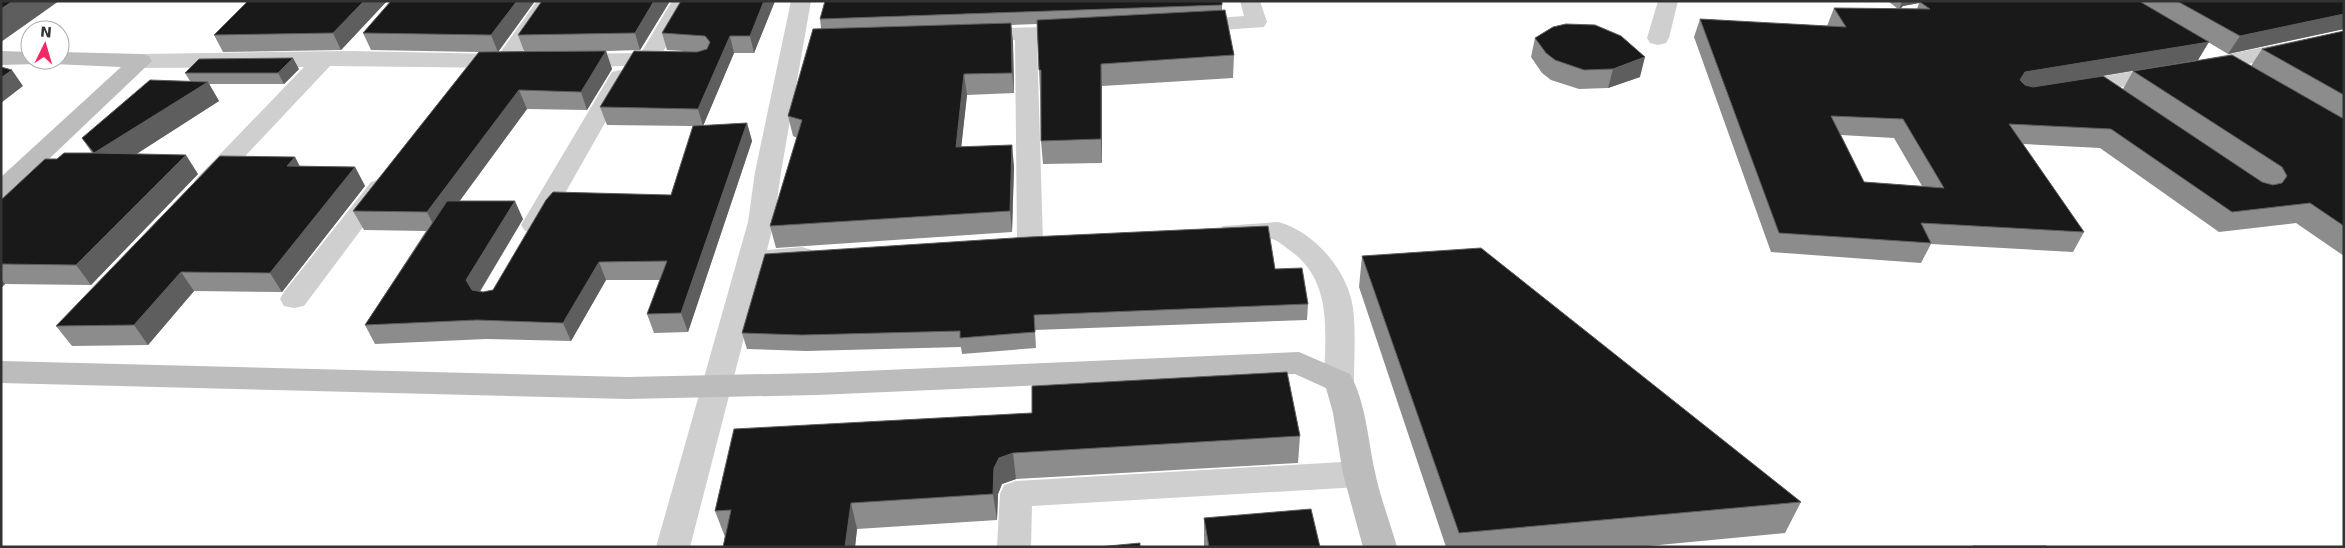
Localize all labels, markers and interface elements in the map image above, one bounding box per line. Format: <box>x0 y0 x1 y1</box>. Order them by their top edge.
north arrow <box>20 20 70 70</box>
text: N <box>40 24 53 41</box>

